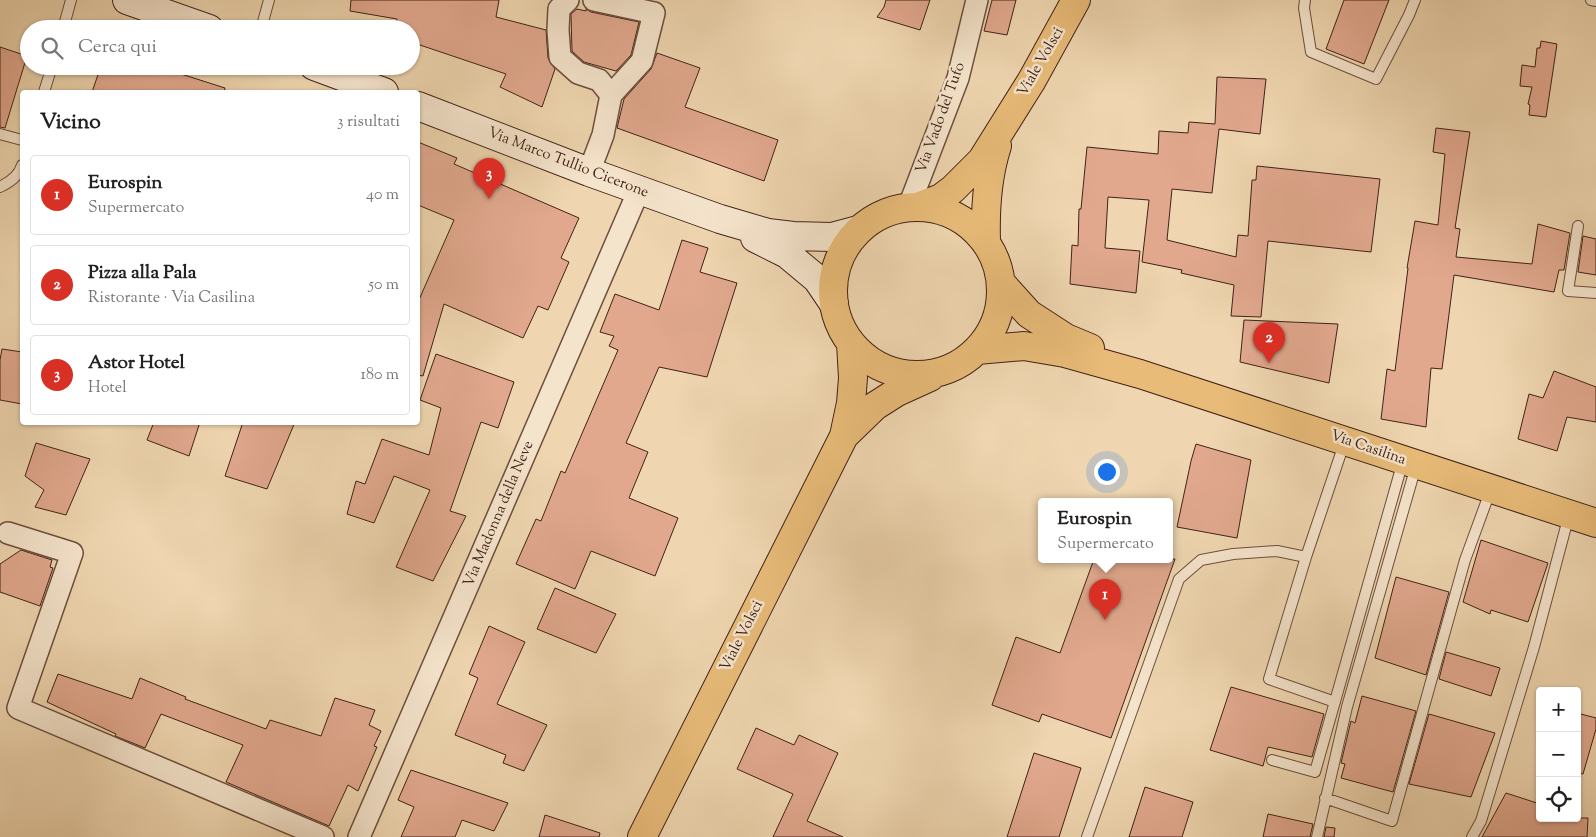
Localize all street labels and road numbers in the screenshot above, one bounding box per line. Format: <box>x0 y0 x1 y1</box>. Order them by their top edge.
street label: Viale Volsci <box>1013 24 1069 100</box>
street label: Via Vado del Tufo <box>911 60 971 176</box>
street label: Via Marco Tullio Cicerone <box>484 123 652 203</box>
street label: Via Casilina <box>1327 425 1409 471</box>
street label: Via Madonna della Neve <box>459 438 539 590</box>
street label: Viale Volsci <box>715 597 769 675</box>

